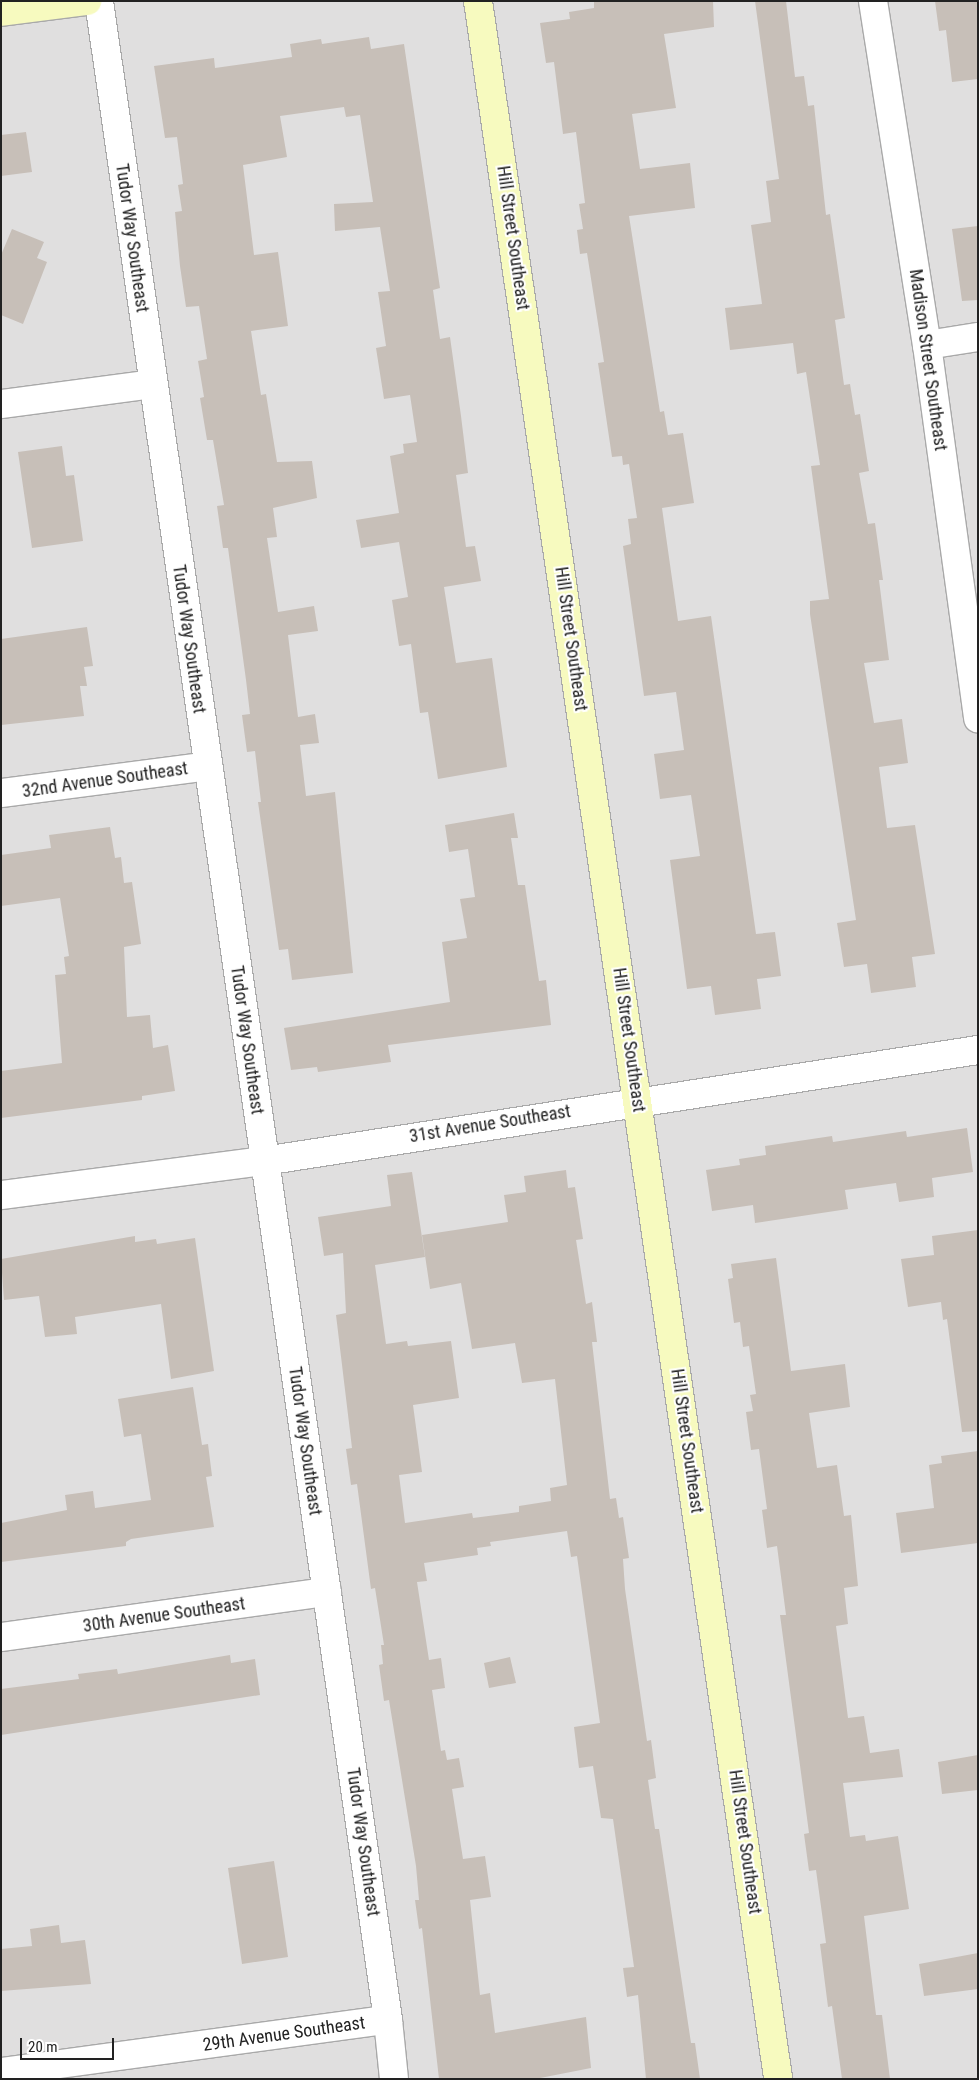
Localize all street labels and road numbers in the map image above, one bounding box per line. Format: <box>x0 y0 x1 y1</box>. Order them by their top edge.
street label: Tudor Way Southeast <box>111 162 153 314</box>
street label: Hill Street Southeast <box>492 164 534 312</box>
street label: Madison Street Southeast <box>905 268 951 452</box>
street label: Tudor Way Southeast <box>168 563 210 715</box>
street label: Hill Street Southeast <box>550 565 592 713</box>
street label: 32nd Avenue Southeast <box>21 758 189 802</box>
street label: Tudor Way Southeast <box>226 964 268 1116</box>
street label: Hill Street Southeast <box>608 966 650 1114</box>
street label: 31st Avenue Southeast <box>408 1101 572 1147</box>
street label: Tudor Way Southeast <box>284 1365 326 1517</box>
street label: Hill Street Southeast <box>666 1367 708 1515</box>
street label: 30th Avenue Southeast <box>82 1593 246 1637</box>
street label: Tudor Way Southeast <box>342 1766 384 1918</box>
street label: Hill Street Southeast <box>724 1768 766 1916</box>
street label: 29th Avenue Southeast <box>202 2012 366 2056</box>

